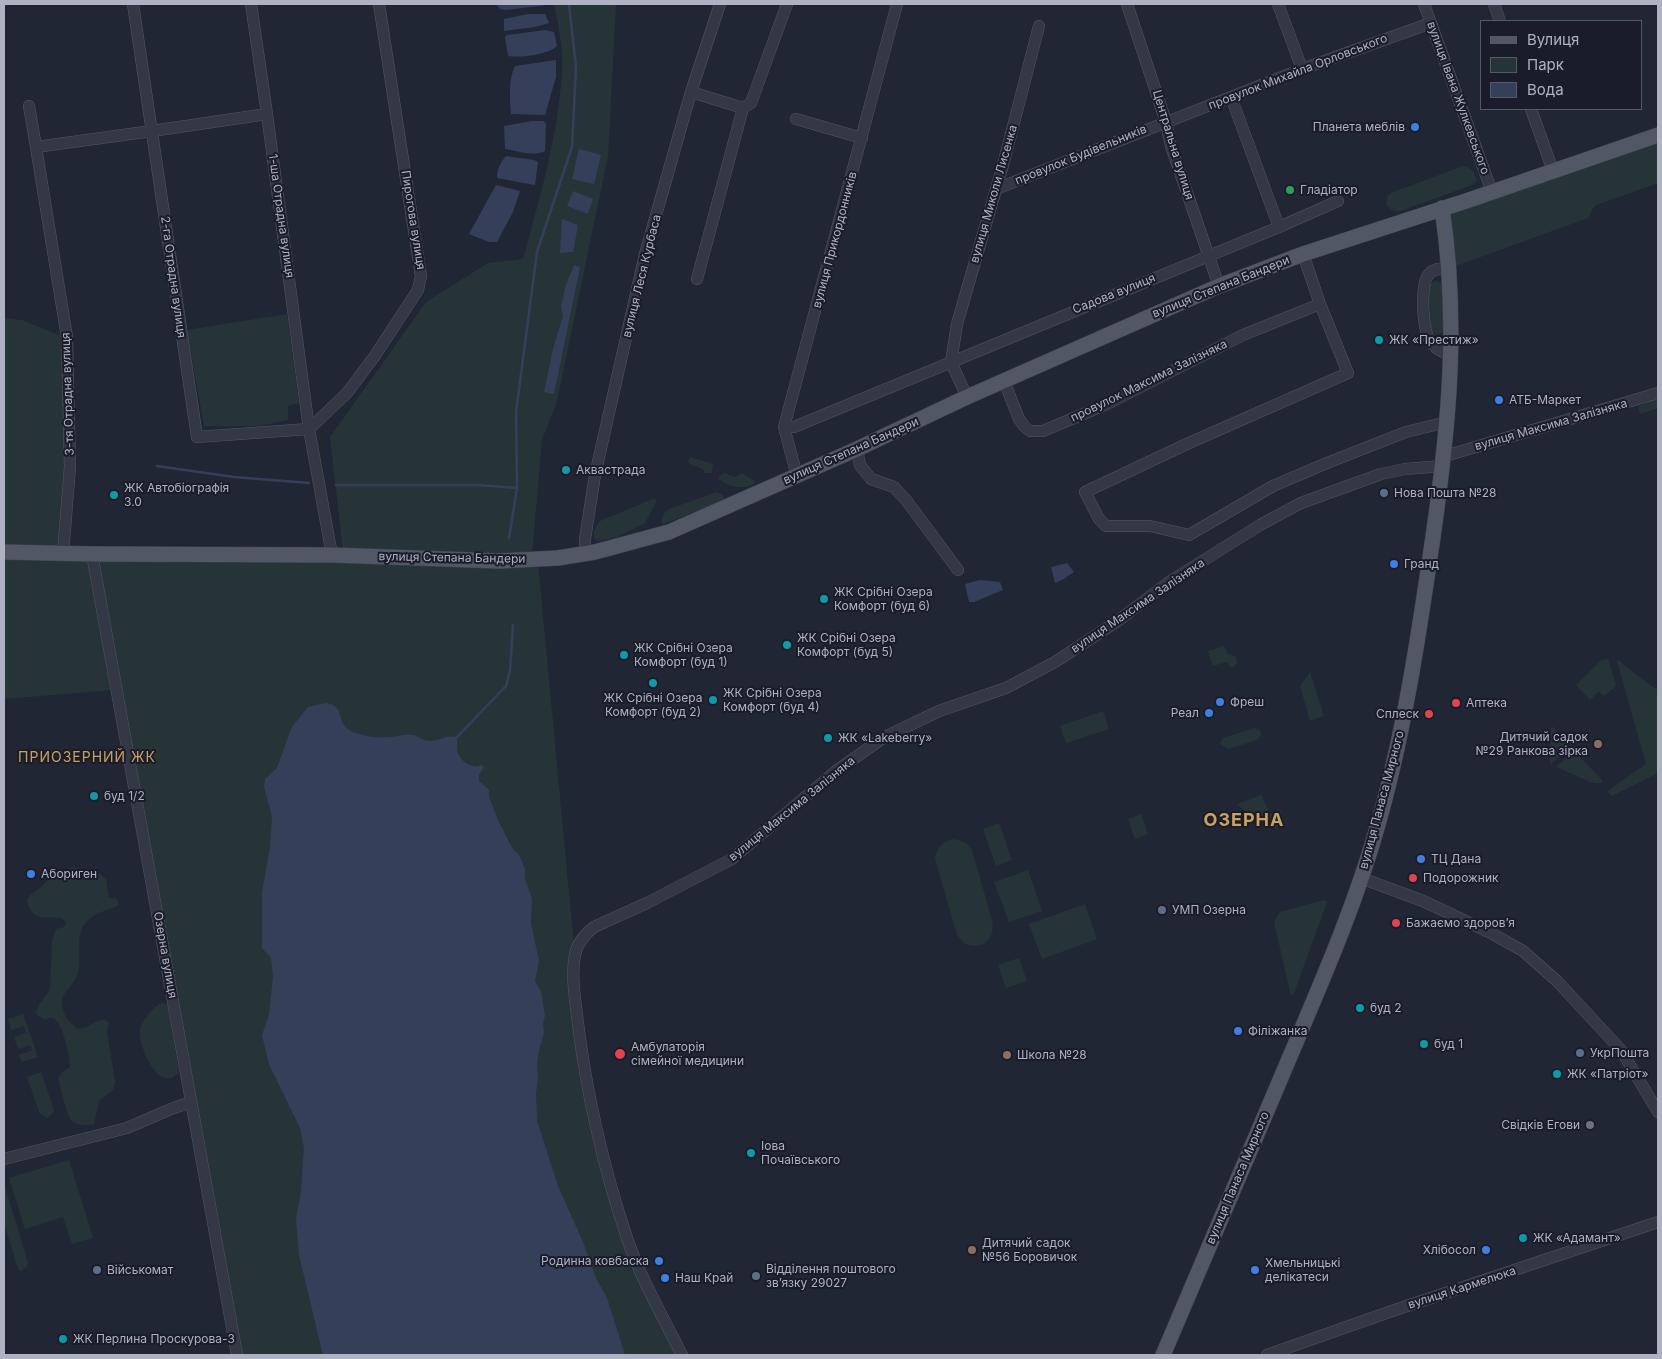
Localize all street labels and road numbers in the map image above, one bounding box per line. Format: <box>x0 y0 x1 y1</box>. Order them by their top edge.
street label: вулиця Івана Жулкевського <box>1424 19 1492 177</box>
street label: провулок Михайла Орловського <box>1206 31 1390 113</box>
street label: Центральна вулиця <box>1149 88 1197 202</box>
street label: провулок Будівельників <box>1013 122 1149 188</box>
street label: вулиця Миколи Лисенка <box>967 123 1021 265</box>
street label: 1-ша Отрадна вулиця <box>265 153 297 279</box>
street label: Пирогова вулиця <box>398 169 428 271</box>
street label: вулиця Прикордонників <box>810 170 860 310</box>
street label: вулиця Леся Курбаса <box>620 213 664 339</box>
street label: 2-га Отрадна вулиця <box>157 215 189 339</box>
street label: вулиця Степана Бандери <box>1150 253 1292 321</box>
street label: Садова вулиця <box>1071 271 1157 317</box>
street label: 3-тя Отрадна вулиця <box>59 332 77 456</box>
street label: провулок Максима Залізняка <box>1068 337 1230 425</box>
street label: вулиця Максима Залізняка <box>1473 396 1629 454</box>
street label: вулиця Степана Бандери <box>781 415 921 487</box>
street label: вулиця Степана Бандери <box>378 550 526 566</box>
street label: вулиця Максима Залізняка <box>1068 556 1208 656</box>
street label: вулиця Панаса Мирного <box>1357 729 1407 871</box>
street label: вулиця Максима Залізняка <box>726 754 858 864</box>
street label: Озерна вулиця <box>150 911 180 999</box>
street label: вулиця Панаса Мирного <box>1204 1110 1272 1246</box>
street label: вулиця Кармелюка <box>1406 1264 1518 1312</box>

